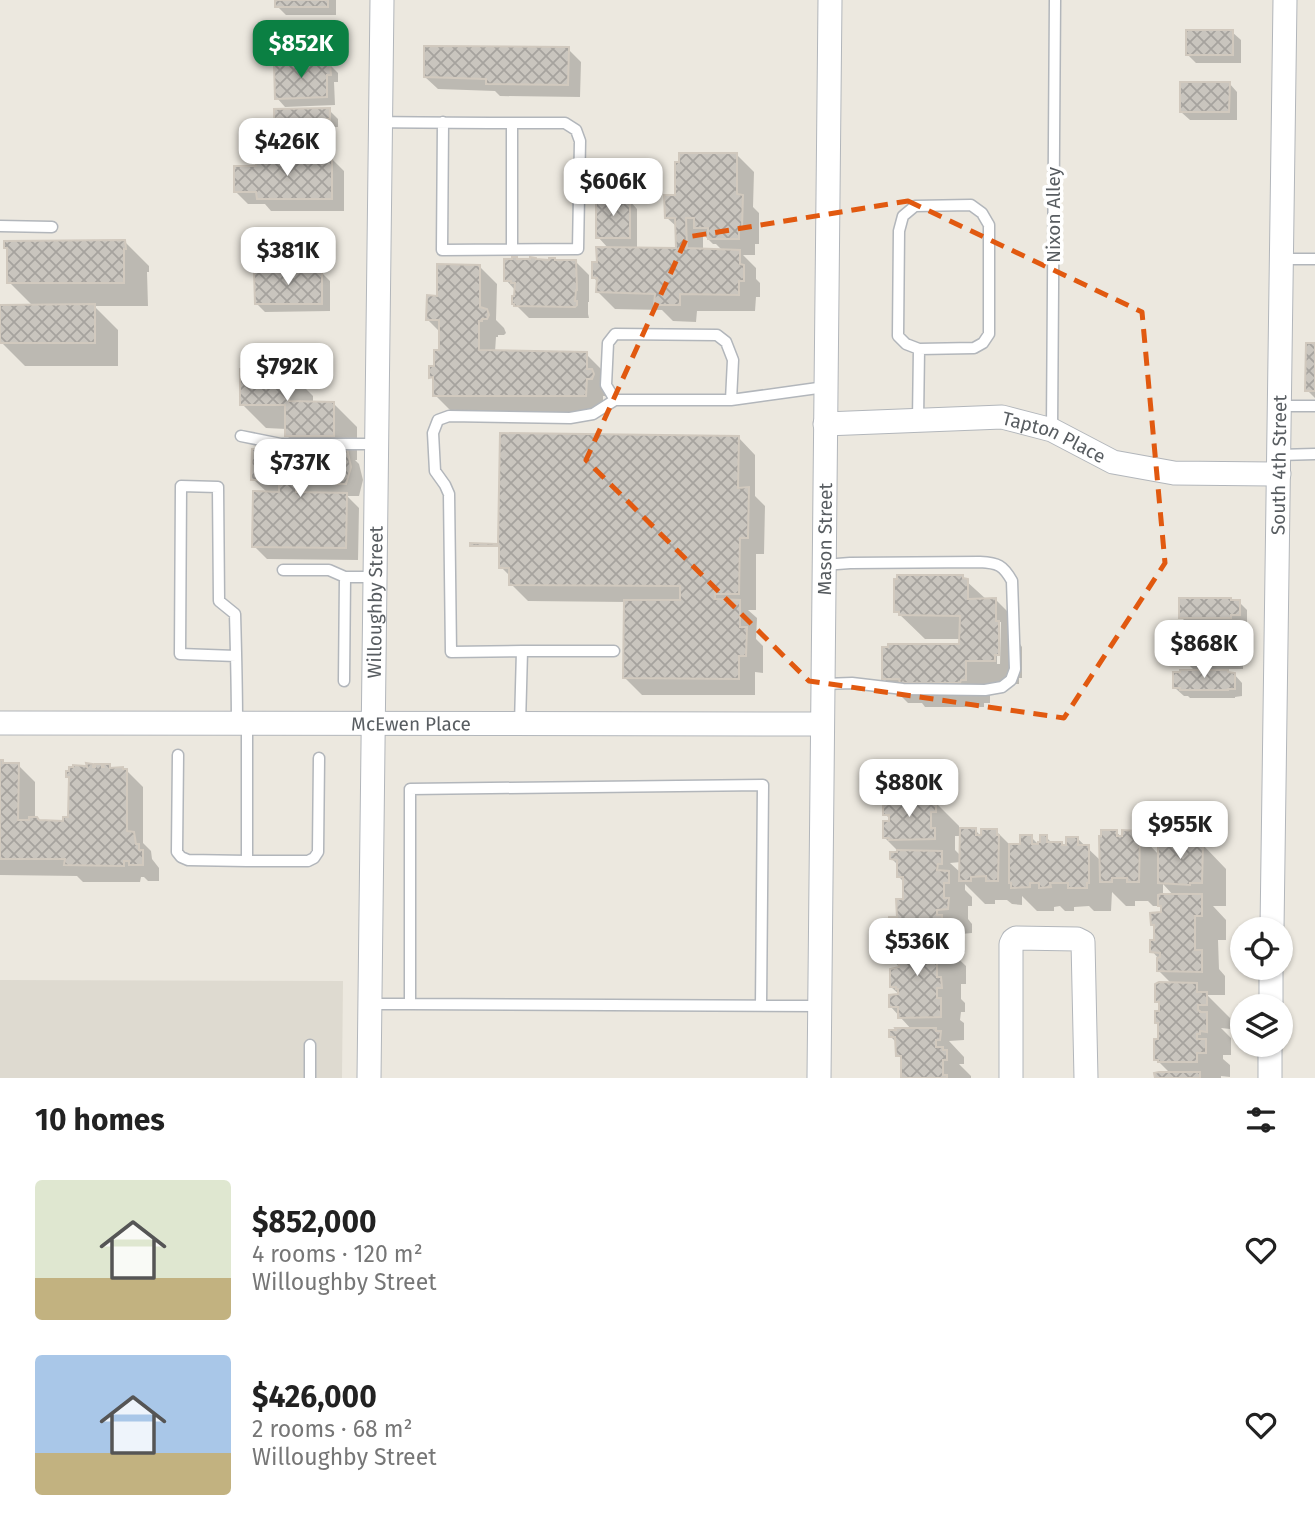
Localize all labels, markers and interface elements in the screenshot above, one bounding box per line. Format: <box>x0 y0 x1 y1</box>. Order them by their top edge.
pin: $852K <box>252 20 350 80</box>
text: $852K <box>269 29 333 57</box>
pin: $426K <box>238 118 336 178</box>
text: $426K <box>255 127 319 155</box>
pin: $606K <box>564 158 662 218</box>
street label: Nixon Alley <box>1042 166 1065 263</box>
text: $606K <box>580 167 646 195</box>
pin: $381K <box>239 228 337 287</box>
text: $381K <box>257 236 319 264</box>
pin: $792K <box>238 344 336 403</box>
text: $792K <box>256 352 318 380</box>
street label: South 4th Street <box>1266 395 1291 535</box>
street label: Tapton Place <box>1000 406 1110 468</box>
pin: $737K <box>251 440 349 499</box>
text: $737K <box>270 448 330 476</box>
street label: Mason Street <box>812 482 837 595</box>
street label: Willoughby Street <box>362 526 387 678</box>
pin: $868K <box>1155 620 1253 680</box>
text: $868K <box>1171 629 1237 657</box>
street label: McEwen Place <box>351 712 471 735</box>
pin: $880K <box>860 760 958 819</box>
text: $880K <box>875 768 943 796</box>
pin: $955K <box>1131 802 1229 861</box>
text: $955K <box>1148 810 1212 838</box>
map controls <box>1230 917 1293 1057</box>
button: locate <box>1230 917 1293 980</box>
pin: $536K <box>868 918 966 978</box>
text: $536K <box>885 927 949 955</box>
button: layers <box>1230 994 1293 1057</box>
icon: filters <box>1242 1101 1280 1139</box>
text: 10 homes <box>35 1102 165 1138</box>
text: $852,000 <box>252 1204 377 1240</box>
icon: home <box>91 1208 175 1292</box>
icon: heart <box>1242 1231 1280 1269</box>
text: 4 rooms · 120 m² <box>252 1240 423 1268</box>
text: Willoughby Street <box>252 1268 436 1296</box>
text: $426,000 <box>252 1379 377 1415</box>
icon: home <box>91 1383 175 1467</box>
icon: heart <box>1242 1406 1280 1444</box>
text: 2 rooms · 68 m² <box>252 1415 413 1443</box>
text: Willoughby Street <box>252 1443 436 1471</box>

